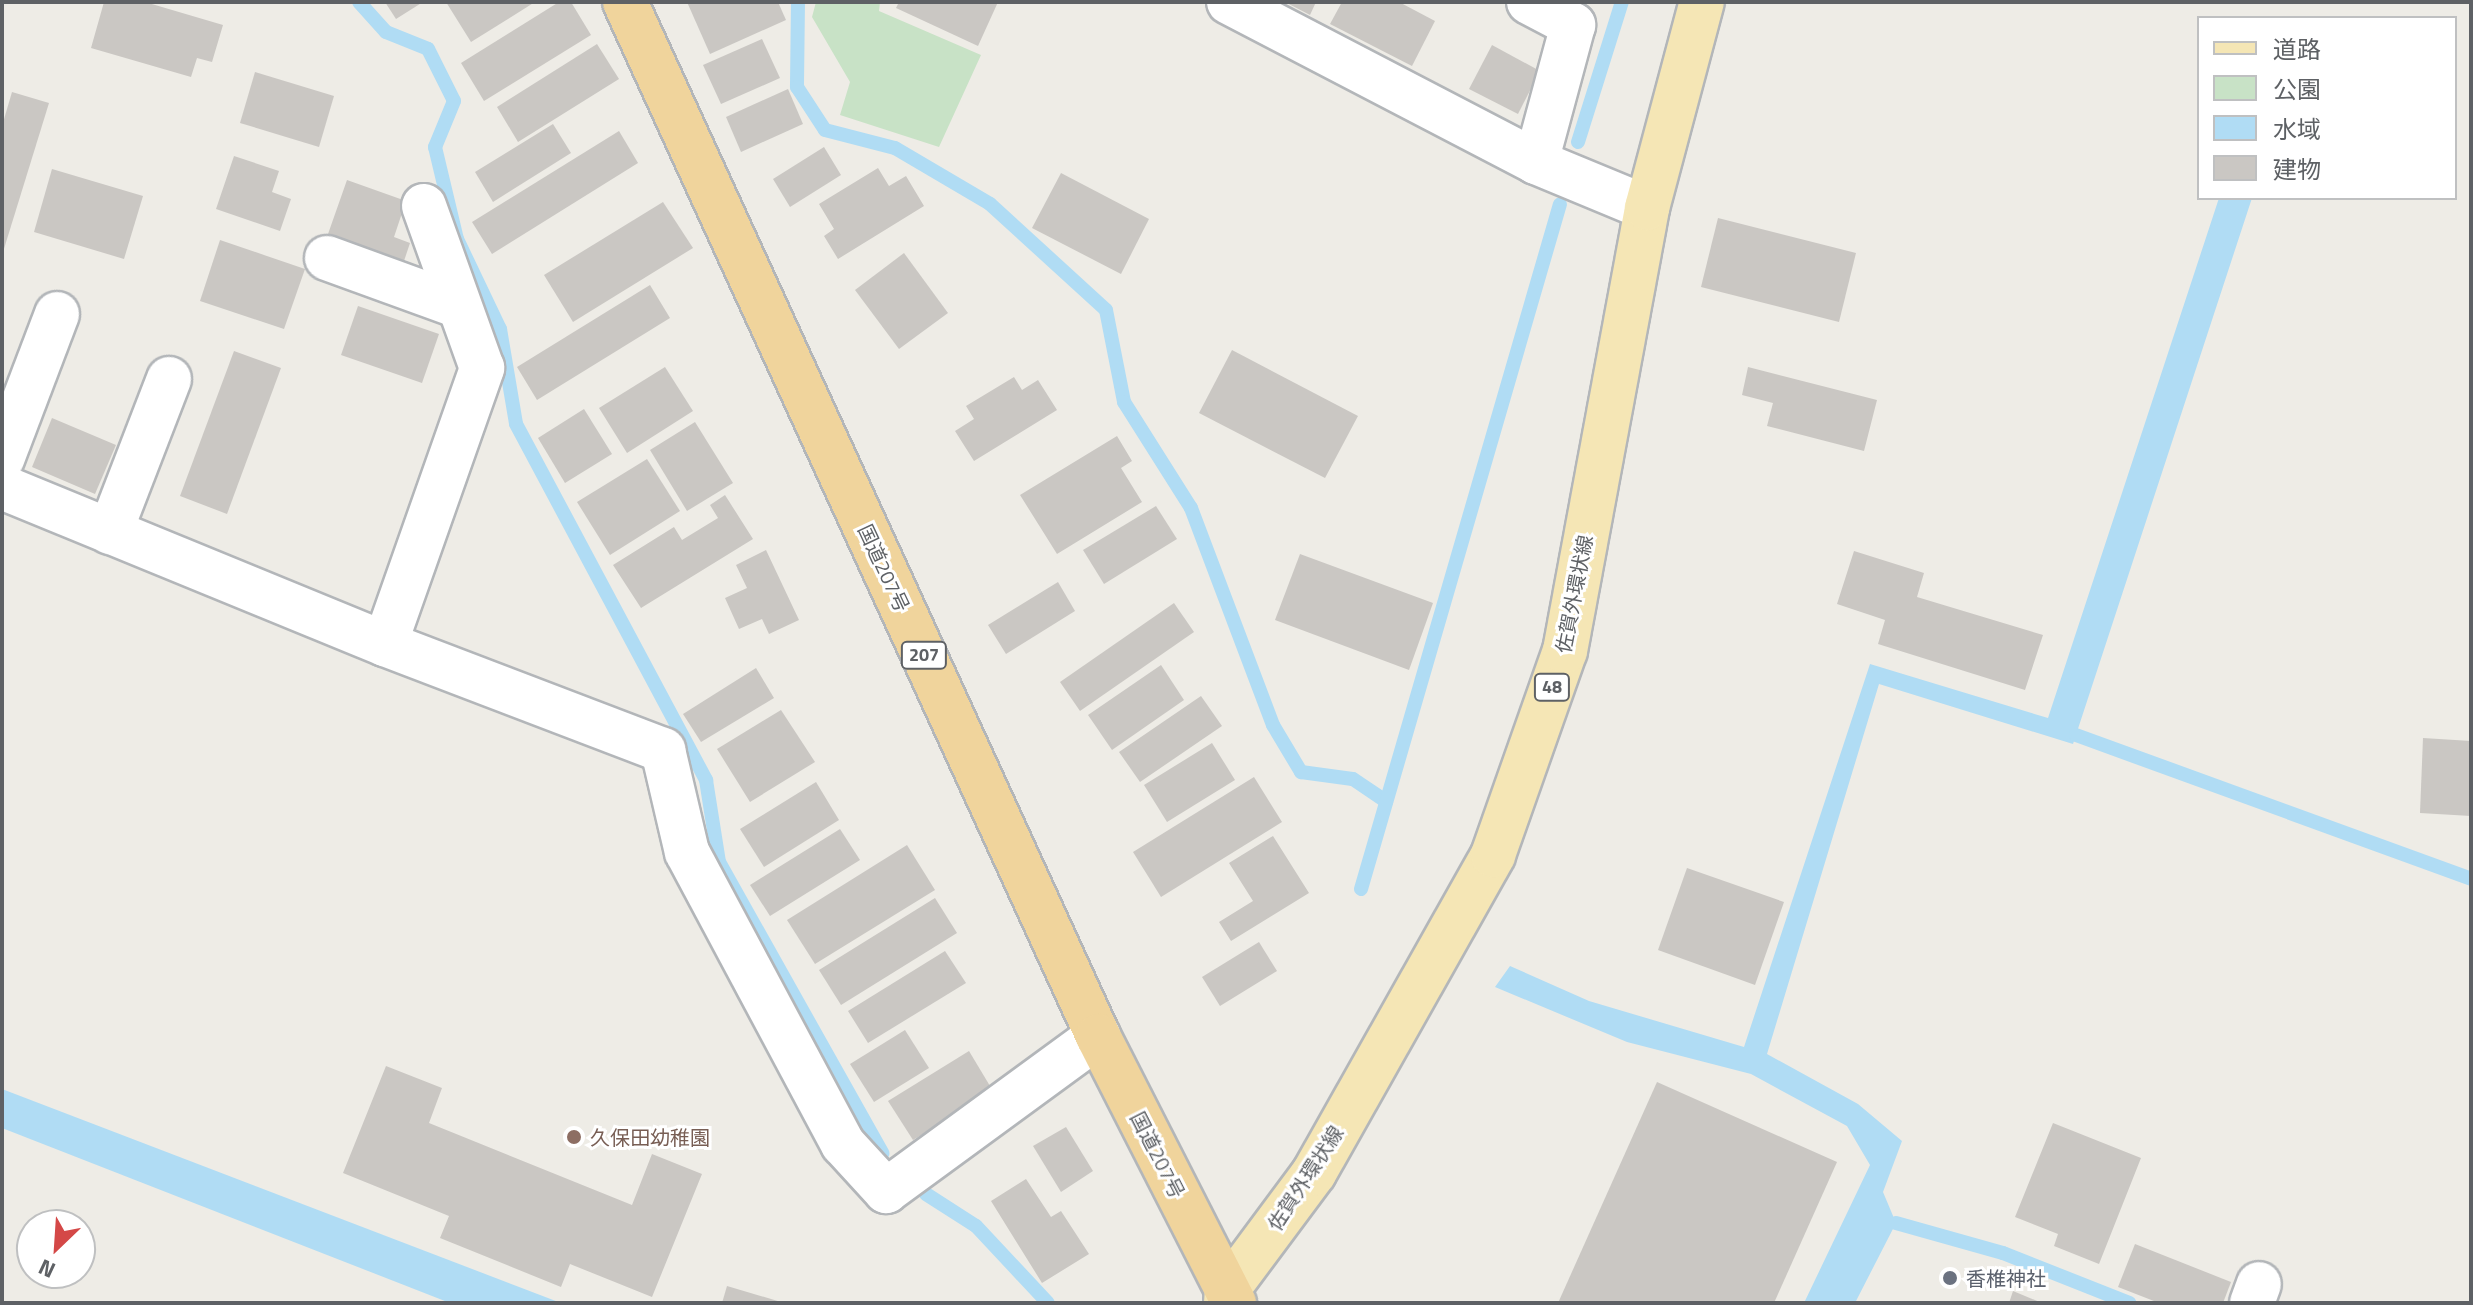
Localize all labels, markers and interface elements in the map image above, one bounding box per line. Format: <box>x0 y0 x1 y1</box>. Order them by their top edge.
legend <box>2197 16 2457 200</box>
text: 道路 <box>2273 31 2321 67</box>
text: 公園 <box>2273 71 2321 107</box>
text: 水域 <box>2273 111 2321 147</box>
text: 建物 <box>2273 151 2321 187</box>
street label: 国道207号 <box>853 521 915 615</box>
street label: 佐賀外環状線 <box>1551 533 1597 655</box>
road number: 207 <box>900 641 948 669</box>
road number: 48 <box>1532 673 1572 701</box>
street label: 国道207号 <box>1126 1108 1190 1202</box>
street label: 佐賀外環状線 <box>1262 1121 1348 1235</box>
place label: 久保田幼稚園 <box>590 1125 710 1149</box>
marker: 久保田幼稚園 <box>565 1128 583 1146</box>
north arrow <box>16 1209 96 1289</box>
text: N <box>33 1250 61 1288</box>
place label: 香椎神社 <box>1966 1266 2046 1290</box>
marker: 香椎神社 <box>1941 1269 1959 1287</box>

